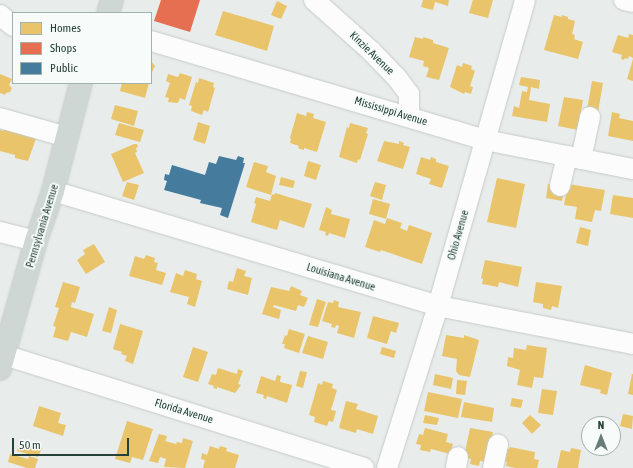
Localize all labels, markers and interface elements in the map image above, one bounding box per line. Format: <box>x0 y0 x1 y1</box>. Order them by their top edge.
legend <box>12 12 152 84</box>
text: Homes <box>50 21 81 35</box>
street label: Kinzie Avenue <box>347 29 397 77</box>
text: Shops <box>50 41 76 55</box>
text: Public <box>50 61 78 75</box>
street label: Mississippi Avenue <box>353 94 429 128</box>
street label: Pennsylvania Avenue <box>23 183 61 269</box>
street label: Ohio Avenue <box>445 208 471 262</box>
street label: Louisiana Avenue <box>305 260 377 294</box>
street label: Florida Avenue <box>153 396 215 426</box>
north arrow <box>581 416 621 456</box>
text: N <box>598 419 604 431</box>
scale bar <box>14 430 131 456</box>
text: 50 m <box>19 438 41 452</box>

